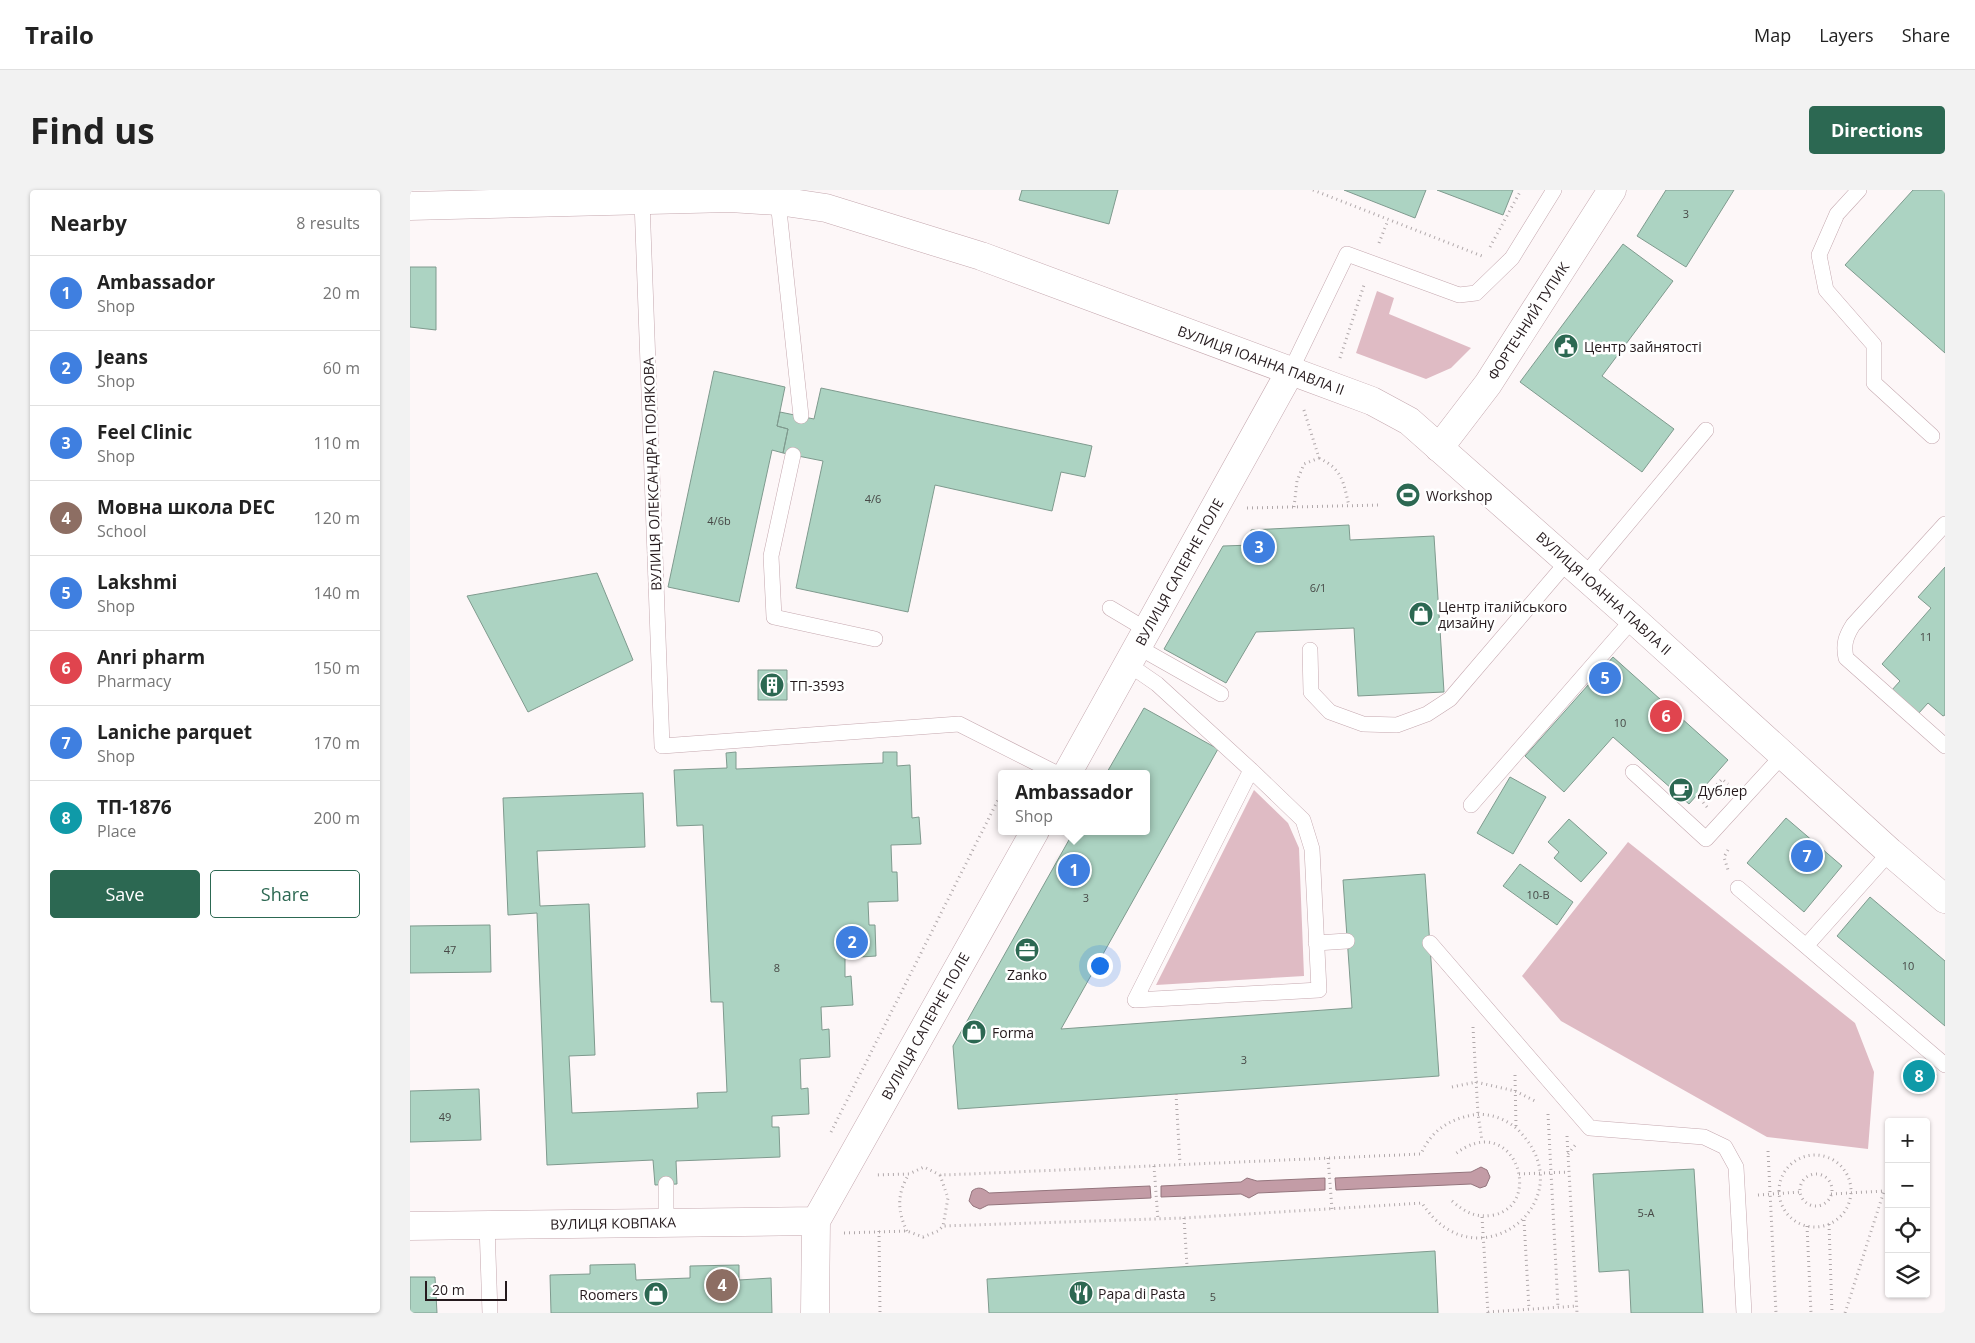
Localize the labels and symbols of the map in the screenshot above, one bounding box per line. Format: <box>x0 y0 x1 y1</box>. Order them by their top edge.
house number: 3 <box>1683 206 1689 221</box>
street label: ФОРТЕЧНИЙ ТУПИК <box>1483 258 1573 383</box>
street label: ВУЛИЦЯ ІОАННА ПАВЛА II <box>1175 321 1347 399</box>
public building icon: Центр зайнятості <box>1553 333 1579 359</box>
place label: Центр зайнятості <box>1584 337 1702 356</box>
street label: ВУЛИЦЯ ОЛЕКСАНДРА ПОЛЯКОВА <box>638 357 666 591</box>
sports icon: Workshop <box>1395 482 1421 508</box>
place label: Workshop <box>1426 486 1493 505</box>
house number: 4/6 <box>865 491 881 506</box>
street label: ВУЛИЦЯ САПЕРНЕ ПОЛЕ <box>1131 495 1227 649</box>
house number: 4/6b <box>707 513 731 528</box>
street label: ВУЛИЦЯ ІОАННА ПАВЛА II <box>1532 527 1676 659</box>
pin: 3 <box>1243 528 1275 566</box>
house number: 6/1 <box>1310 580 1326 595</box>
place label: Центр італійського дизайну <box>1438 597 1567 632</box>
shop icon: Центр італійського дизайну <box>1408 601 1434 627</box>
house number: 11 <box>1920 629 1932 644</box>
pin: 5 <box>1589 659 1621 697</box>
building icon: ТП-3593 <box>759 672 785 698</box>
place label: ТП-3593 <box>790 676 844 695</box>
pin: 6 <box>1650 697 1682 735</box>
house number: 10 <box>1614 715 1626 730</box>
cafe icon: Дублер <box>1668 777 1694 803</box>
place label: Дублер <box>1698 781 1747 800</box>
pin: 7 <box>1791 837 1823 875</box>
pin: 1 <box>1058 851 1090 889</box>
house number: 10-В <box>1526 887 1550 902</box>
house number: 3 <box>1083 890 1089 905</box>
pin: 2 <box>836 923 868 961</box>
office icon: Zanko <box>1014 937 1040 963</box>
house number: 47 <box>444 942 456 957</box>
street label: ВУЛИЦЯ САПЕРНЕ ПОЛЕ <box>877 949 973 1103</box>
your location <box>1087 953 1113 979</box>
house number: 10 <box>1902 958 1914 973</box>
house number: 8 <box>774 960 780 975</box>
place label: Zanko <box>1007 965 1047 984</box>
shop icon: Forma <box>961 1019 987 1045</box>
place label: Forma <box>992 1023 1034 1042</box>
house number: 3 <box>1241 1052 1247 1067</box>
pin: 8 <box>1903 1057 1935 1095</box>
house number: 49 <box>439 1109 451 1124</box>
house number: 5-А <box>1638 1205 1654 1220</box>
street label: ВУЛИЦЯ КОВПАКА <box>550 1212 676 1234</box>
pin: 4 <box>706 1266 738 1304</box>
scale bar <box>425 1278 508 1301</box>
restaurant icon: Papa di Pasta <box>1068 1280 1094 1306</box>
shop icon: Roomers <box>643 1281 669 1307</box>
place label: Papa di Pasta <box>1098 1284 1186 1303</box>
place label: Roomers <box>579 1285 638 1304</box>
house number: 5 <box>1210 1289 1216 1304</box>

